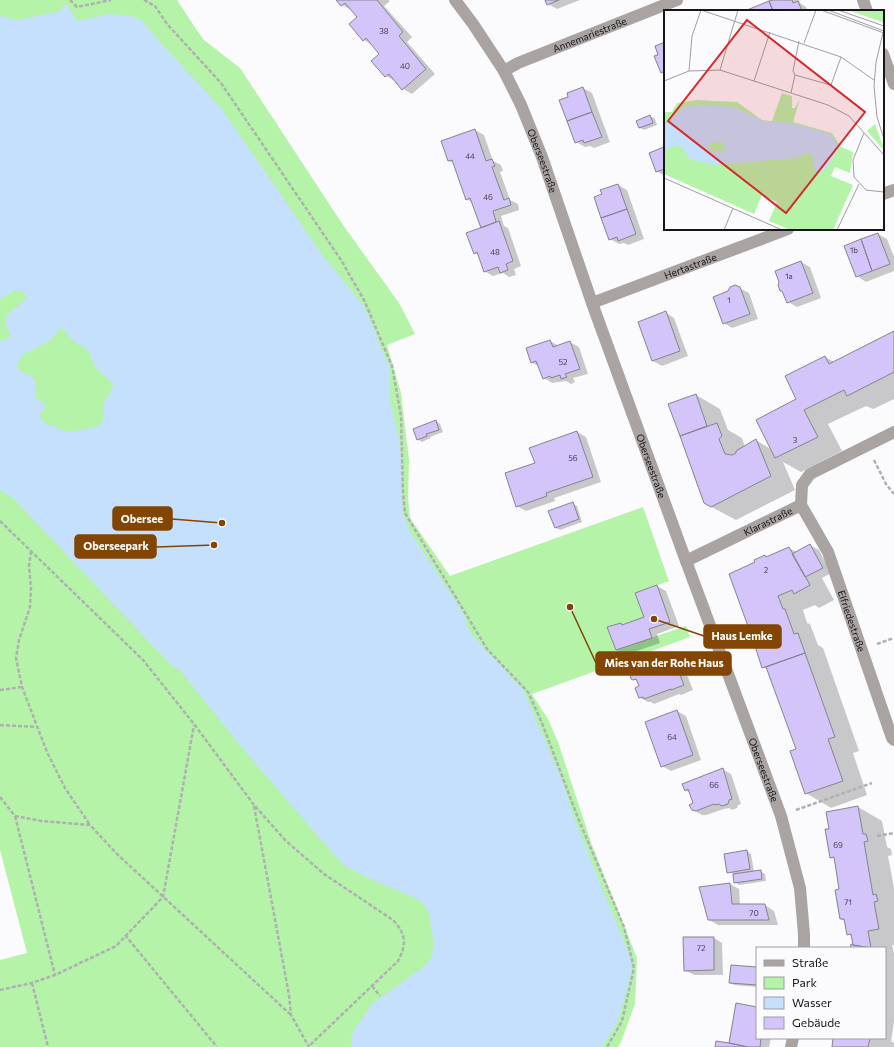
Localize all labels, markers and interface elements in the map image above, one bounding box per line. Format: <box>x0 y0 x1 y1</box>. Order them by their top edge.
inset map <box>664 10 884 230</box>
street label: Annemariestraße <box>551 15 628 55</box>
house number: 38 <box>379 26 389 36</box>
house number: 40 <box>400 61 410 71</box>
street label: Oberseestraße <box>525 127 560 194</box>
house number: 44 <box>465 151 475 161</box>
house number: 46 <box>483 192 493 202</box>
house number: 1b <box>850 245 858 255</box>
house number: 48 <box>490 247 500 257</box>
street label: Hertastraße <box>662 251 718 281</box>
house number: 1a <box>785 271 793 281</box>
house number: 1 <box>727 295 731 305</box>
house number: 52 <box>558 357 568 367</box>
street label: Oberseestraße <box>634 432 669 500</box>
house number: 3 <box>793 435 798 445</box>
house number: 56 <box>568 453 578 463</box>
street label: Klarastraße <box>741 504 794 538</box>
callout: Obersee <box>113 507 172 530</box>
text: Obersee <box>121 512 163 525</box>
callout: Oberseepark <box>75 535 156 558</box>
text: Oberseepark <box>83 539 149 552</box>
house number: 2 <box>764 565 769 575</box>
street label: Elfriedestraße <box>836 588 868 653</box>
callout: Haus Lemke <box>704 625 781 648</box>
text: Haus Lemke <box>711 629 773 642</box>
callout: Mies van der Rohe Haus <box>596 652 731 675</box>
text: Mies van der Rohe Haus <box>604 656 724 669</box>
house number: 64 <box>667 732 677 742</box>
street label: Oberseestraße <box>746 736 781 803</box>
house number: 66 <box>709 780 719 790</box>
house number: 69 <box>833 840 843 850</box>
house number: 71 <box>844 897 852 907</box>
house number: 70 <box>749 908 759 918</box>
house number: 72 <box>697 943 706 953</box>
legend <box>756 947 886 1039</box>
text: Straße <box>792 955 828 969</box>
text: Park <box>792 975 818 989</box>
text: Wasser <box>792 995 832 1009</box>
text: Gebäude <box>792 1015 840 1029</box>

